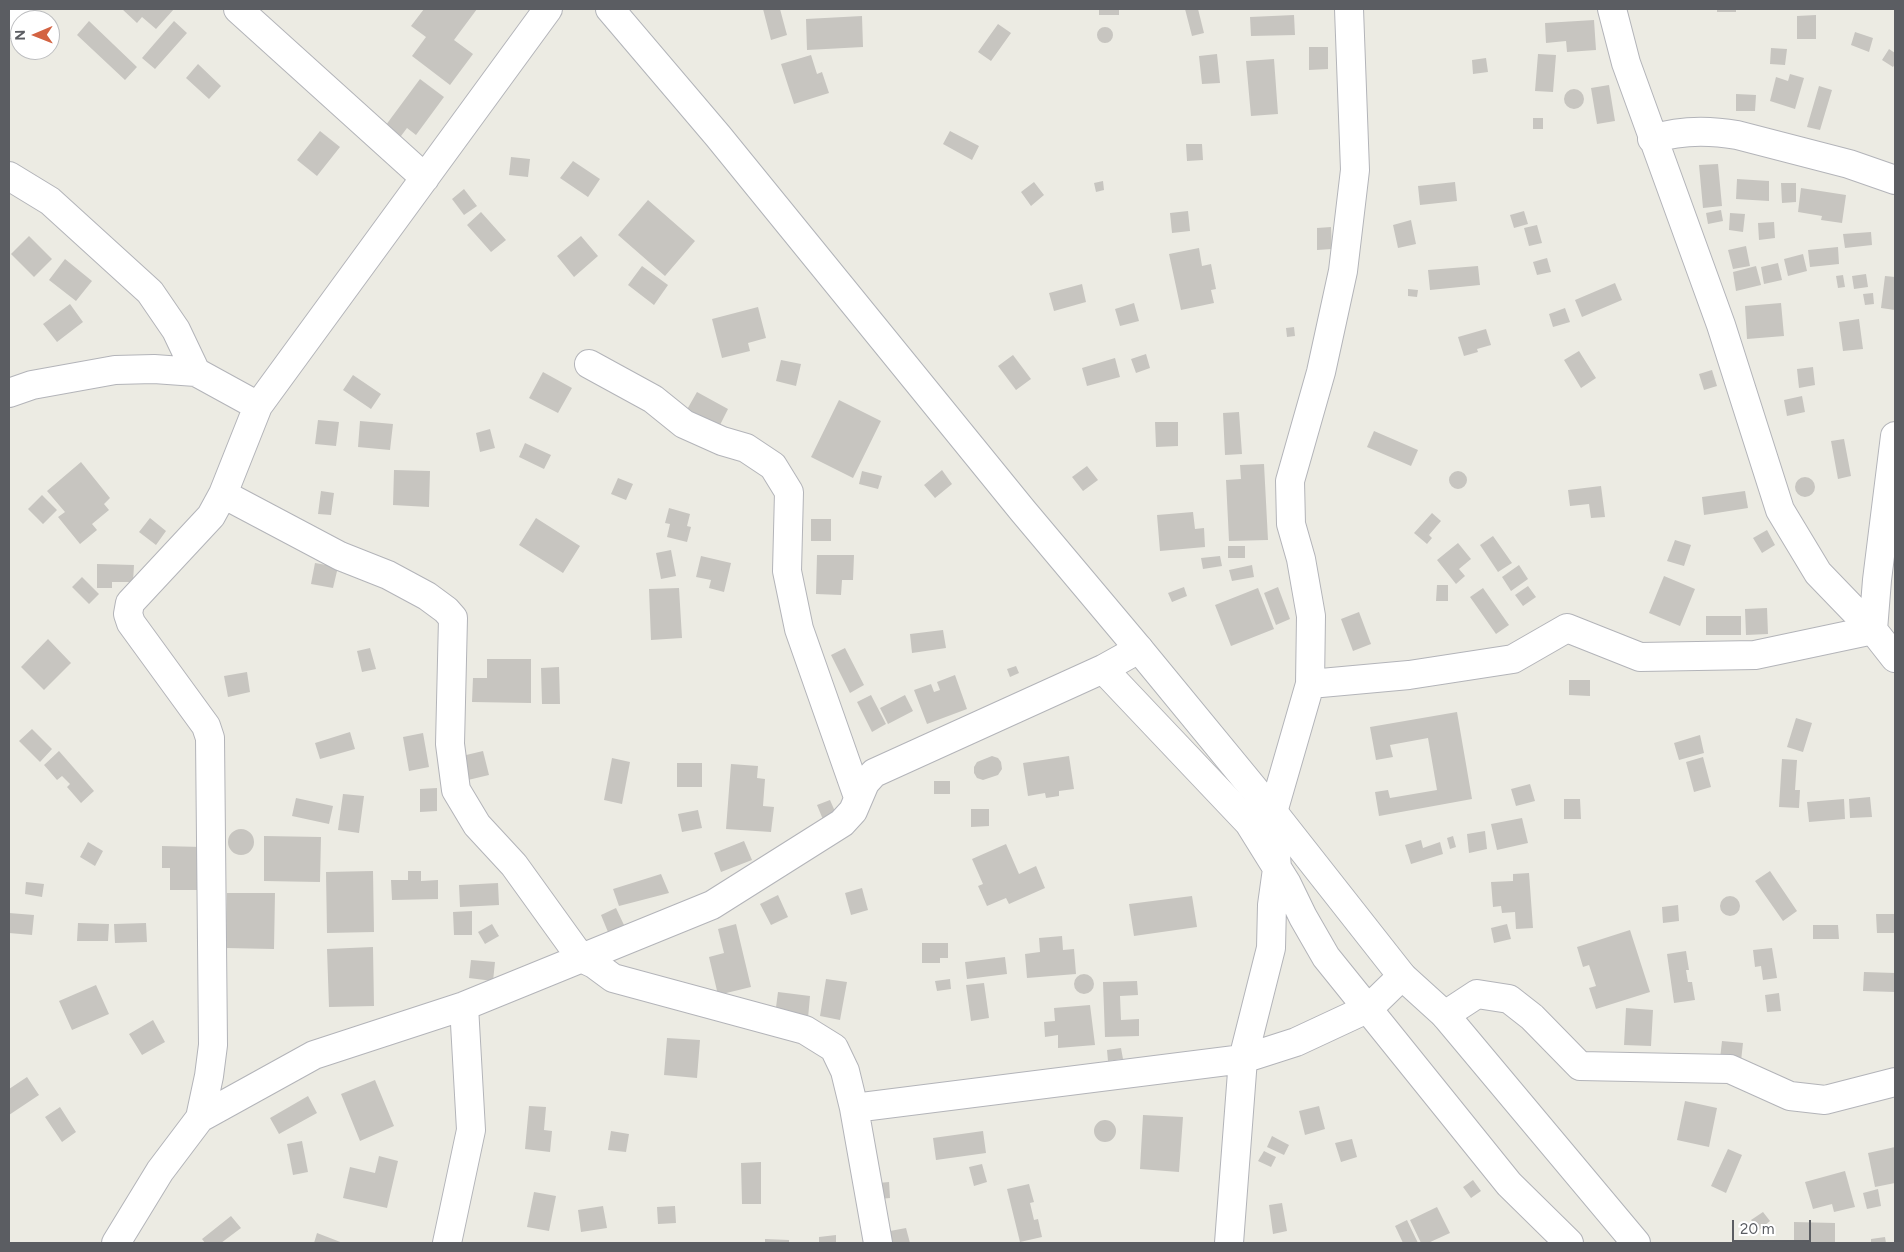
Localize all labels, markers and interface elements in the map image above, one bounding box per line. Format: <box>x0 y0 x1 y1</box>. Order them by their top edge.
north arrow <box>10 10 60 60</box>
text: N <box>12 30 29 41</box>
scale bar <box>1734 1210 1813 1242</box>
text: 20 m <box>1740 1220 1774 1238</box>

